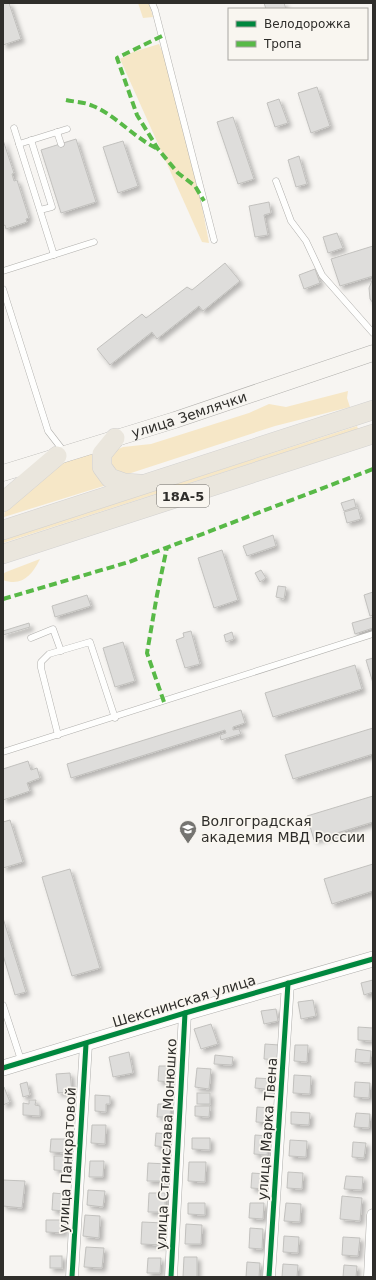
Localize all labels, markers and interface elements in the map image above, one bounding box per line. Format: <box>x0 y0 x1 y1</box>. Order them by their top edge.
legend <box>228 8 368 60</box>
text: Велодорожка <box>264 17 351 31</box>
text: Тропа <box>263 37 302 51</box>
street label: улица Землячки <box>129 388 249 441</box>
road number: 18А-5 <box>157 485 209 507</box>
place label: Волгоградская академия МВД России <box>201 813 365 845</box>
school or university icon: Волгоградская академия МВД России <box>178 819 198 844</box>
street label: Шекснинская улица <box>110 972 258 1030</box>
street label: улица Станислава Монюшко <box>152 1038 180 1250</box>
street label: улица Марка Твена <box>254 1057 280 1201</box>
street label: улица Панкратовой <box>55 1087 79 1233</box>

